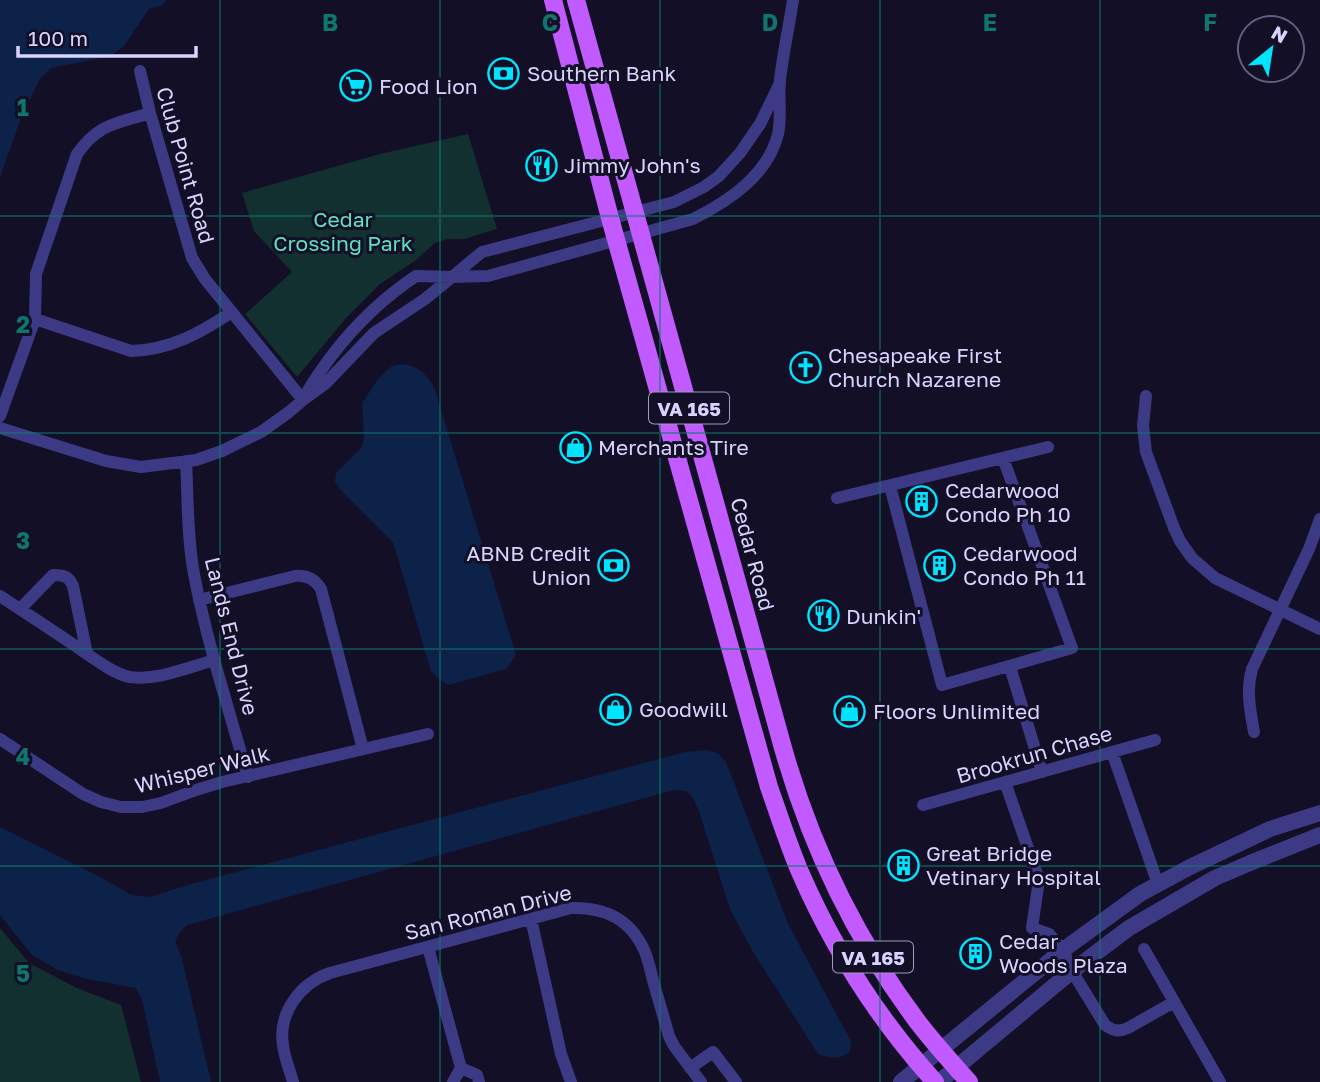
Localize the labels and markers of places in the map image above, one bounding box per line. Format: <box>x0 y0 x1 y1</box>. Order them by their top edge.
bank icon: Southern Bank <box>487 56 521 90</box>
place label: Southern Bank <box>527 60 676 86</box>
supermarket icon: Food Lion <box>339 69 373 103</box>
place label: Food Lion <box>379 73 478 99</box>
restaurant icon: Jimmy John's <box>524 148 558 182</box>
place label: Jimmy John's <box>564 152 701 178</box>
place label: Chesapeake First Church Nazarene <box>828 342 1002 392</box>
church icon: Chesapeake First Church Nazarene <box>788 350 822 384</box>
shop icon: Merchants Tire <box>558 430 592 464</box>
place label: Merchants Tire <box>598 434 749 460</box>
place label: Cedarwood Condo Ph 10 <box>945 477 1071 527</box>
building icon: Cedarwood Condo Ph 10 <box>905 485 939 519</box>
place label: ABNB Credit Union <box>466 540 591 590</box>
place label: Cedarwood Condo Ph 11 <box>963 540 1086 590</box>
bank icon: ABNB Credit Union <box>597 548 631 582</box>
building icon: Cedarwood Condo Ph 11 <box>923 548 957 582</box>
restaurant icon: Dunkin' <box>806 599 840 633</box>
place label: Dunkin' <box>846 603 921 629</box>
shop icon: Goodwill <box>599 692 633 726</box>
shop icon: Floors Unlimited <box>833 694 867 728</box>
place label: Goodwill <box>639 696 728 722</box>
place label: Floors Unlimited <box>873 698 1040 724</box>
place label: Great Bridge Vetinary Hospital <box>926 840 1101 890</box>
building icon: Great Bridge Vetinary Hospital <box>886 848 920 882</box>
place label: Cedar Woods Plaza <box>999 928 1128 978</box>
building icon: Cedar Woods Plaza <box>959 936 993 970</box>

